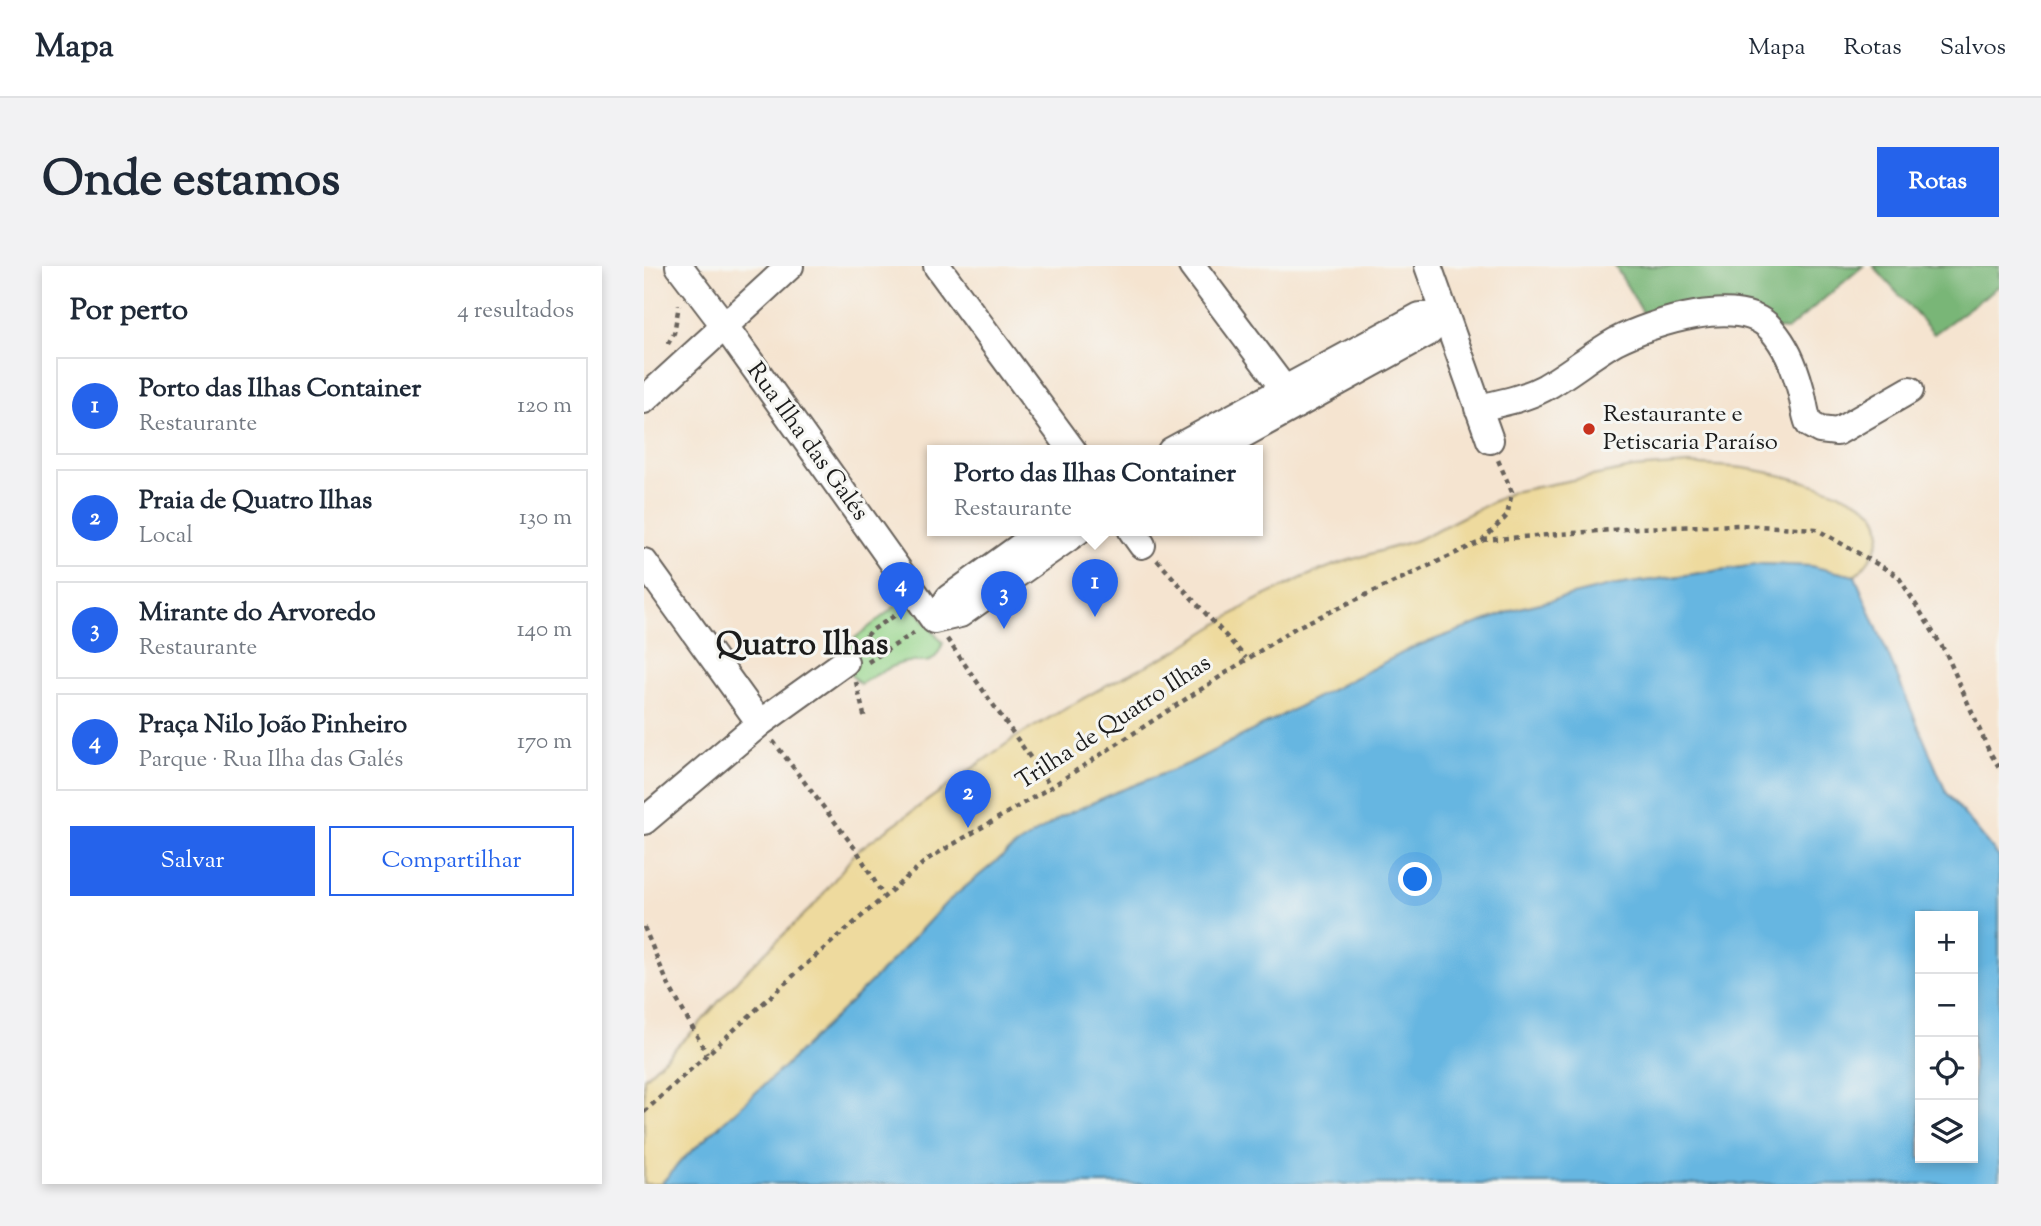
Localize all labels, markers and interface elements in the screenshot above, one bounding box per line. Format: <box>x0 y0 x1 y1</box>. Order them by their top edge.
text: Mapa <box>35 24 114 72</box>
text: Mapa <box>1748 31 1806 65</box>
text: Rotas <box>1844 31 1902 65</box>
text: Salvos <box>1940 31 2006 65</box>
text: Onde estamos <box>42 147 340 217</box>
button: Rotas <box>1877 147 1999 217</box>
text: Por perto <box>70 290 188 333</box>
text: 4 resultados <box>457 295 574 328</box>
street label: Rua Ilha das Galés <box>738 356 876 528</box>
text: Porto das Ilhas Container <box>139 371 421 408</box>
text: 1 <box>91 390 99 423</box>
text: 120 m <box>517 390 572 423</box>
place label: Restaurante e Petiscaria Paraíso <box>1603 398 1778 460</box>
text: Restaurante <box>139 408 257 441</box>
marker: Restaurante e Petiscaria Paraíso <box>1581 421 1597 437</box>
popup <box>927 445 1263 536</box>
text: Porto das Ilhas Container <box>954 456 1236 493</box>
text: Praia de Quatro Ilhas <box>139 483 372 520</box>
text: Restaurante <box>954 493 1072 526</box>
text: 2 <box>90 502 100 535</box>
text: 130 m <box>519 502 572 535</box>
text: Local <box>139 520 193 553</box>
pin: 1 <box>1072 559 1118 617</box>
pin: 4 <box>878 562 924 620</box>
pin: 3 <box>981 571 1027 629</box>
text: Mirante do Arvoredo <box>139 595 376 632</box>
text: 3 <box>90 614 100 647</box>
text: 140 m <box>517 614 572 647</box>
district label: Quatro Ilhas <box>716 623 888 669</box>
text: Restaurante <box>139 632 257 665</box>
street label: Trilha de Quatro Ilhas <box>1010 647 1218 799</box>
text: Praça Nilo João Pinheiro <box>139 707 407 744</box>
text: 4 <box>89 726 101 759</box>
text: 170 m <box>517 726 572 759</box>
text: Parque · Rua Ilha das Galés <box>139 744 403 777</box>
pin: 2 <box>945 770 991 828</box>
button: Salvar <box>70 826 315 896</box>
button: Compartilhar <box>329 826 574 896</box>
your location <box>1398 862 1432 896</box>
map controls <box>1915 911 1978 1163</box>
button: + <box>1915 911 1978 974</box>
button: − <box>1915 974 1978 1037</box>
button: locate <box>1915 1037 1978 1100</box>
button: layers <box>1915 1100 1978 1163</box>

